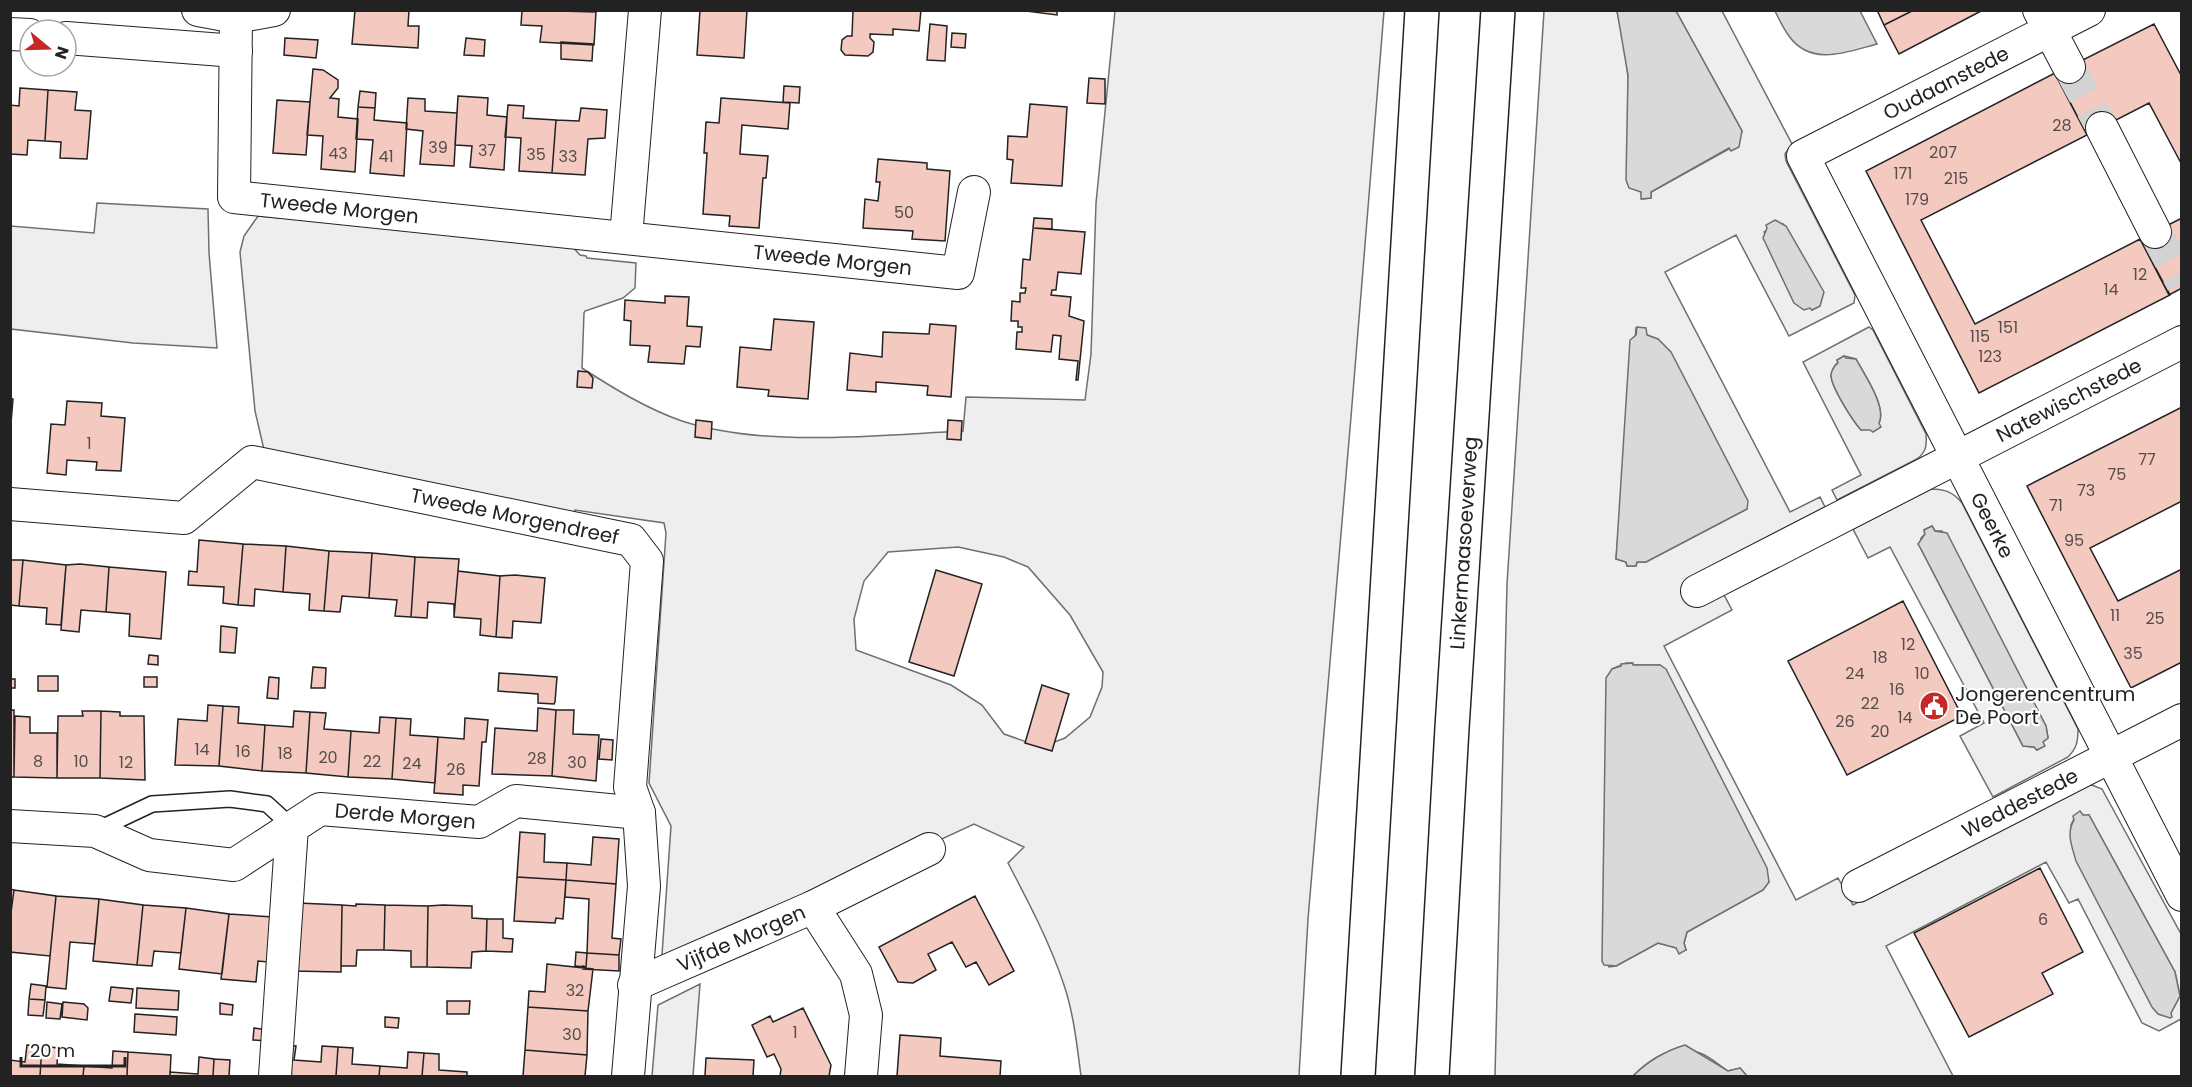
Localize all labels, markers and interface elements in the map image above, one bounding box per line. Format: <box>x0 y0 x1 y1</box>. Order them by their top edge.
north arrow <box>18 18 78 78</box>
street label: Oudaanstede <box>1878 39 2014 127</box>
text: N <box>49 43 75 62</box>
house number: 28 <box>2052 114 2072 137</box>
house number: 39 <box>428 136 448 159</box>
house number: 37 <box>478 139 496 162</box>
house number: 207 <box>1929 141 1957 164</box>
house number: 43 <box>328 142 348 165</box>
house number: 35 <box>526 143 546 166</box>
house number: 41 <box>378 145 394 168</box>
house number: 33 <box>559 145 577 168</box>
house number: 171 <box>1894 162 1912 185</box>
house number: 215 <box>1944 167 1968 190</box>
street label: Tweede Morgen <box>259 186 420 230</box>
house number: 179 <box>1905 188 1929 211</box>
house number: 50 <box>894 201 914 224</box>
street label: Tweede Morgen <box>752 238 914 282</box>
house number: 12 <box>2133 263 2147 286</box>
house number: 14 <box>2103 278 2119 301</box>
house number: 151 <box>1998 316 2018 339</box>
house number: 115 <box>1970 325 1990 348</box>
house number: 123 <box>1978 345 2002 368</box>
street label: Natewischstede <box>1991 351 2146 449</box>
house number: 1 <box>86 432 92 455</box>
street label: Linkermaasoeverweg <box>1443 436 1485 650</box>
house number: 77 <box>2138 448 2156 471</box>
house number: 75 <box>2108 463 2126 486</box>
house number: 73 <box>2077 479 2095 502</box>
street label: Tweede Morgendreef <box>408 481 621 551</box>
street label: Geerke <box>1964 487 2021 563</box>
house number: 71 <box>2049 494 2063 517</box>
house number: 95 <box>2064 529 2084 552</box>
house number: 11 <box>2110 604 2120 627</box>
house number: 25 <box>2145 607 2165 630</box>
house number: 12 <box>1901 633 1915 656</box>
house number: 35 <box>2123 642 2143 665</box>
house number: 18 <box>1872 646 1888 669</box>
house number: 24 <box>1845 662 1865 685</box>
house number: 10 <box>1914 662 1930 685</box>
house number: 16 <box>1889 678 1905 701</box>
place label: Jongerencentrum De Poort <box>1955 680 2135 731</box>
public building icon: Jongerencentrum De Poort <box>1918 690 1950 722</box>
house number: 22 <box>1861 692 1879 715</box>
house number: 14 <box>1897 706 1913 729</box>
house number: 26 <box>1835 710 1855 733</box>
house number: 20 <box>1870 720 1890 743</box>
house number: 14 <box>194 738 210 761</box>
house number: 16 <box>235 740 251 763</box>
house number: 18 <box>277 742 293 765</box>
house number: 20 <box>318 746 338 769</box>
house number: 28 <box>527 747 547 770</box>
house number: 8 <box>33 750 43 773</box>
house number: 10 <box>73 750 89 773</box>
house number: 22 <box>363 750 381 773</box>
house number: 12 <box>119 751 133 774</box>
house number: 30 <box>567 751 587 774</box>
house number: 24 <box>402 752 422 775</box>
house number: 26 <box>446 758 466 781</box>
street label: Weddestede <box>1957 761 2083 845</box>
street label: Derde Morgen <box>334 796 477 836</box>
street label: Vijfde Morgen <box>673 898 810 979</box>
house number: 6 <box>2038 908 2048 931</box>
house number: 32 <box>566 979 584 1002</box>
house number: 1 <box>792 1021 798 1044</box>
house number: 30 <box>562 1023 582 1046</box>
scale bar <box>21 1030 124 1068</box>
text: 20 m <box>30 1038 75 1063</box>

